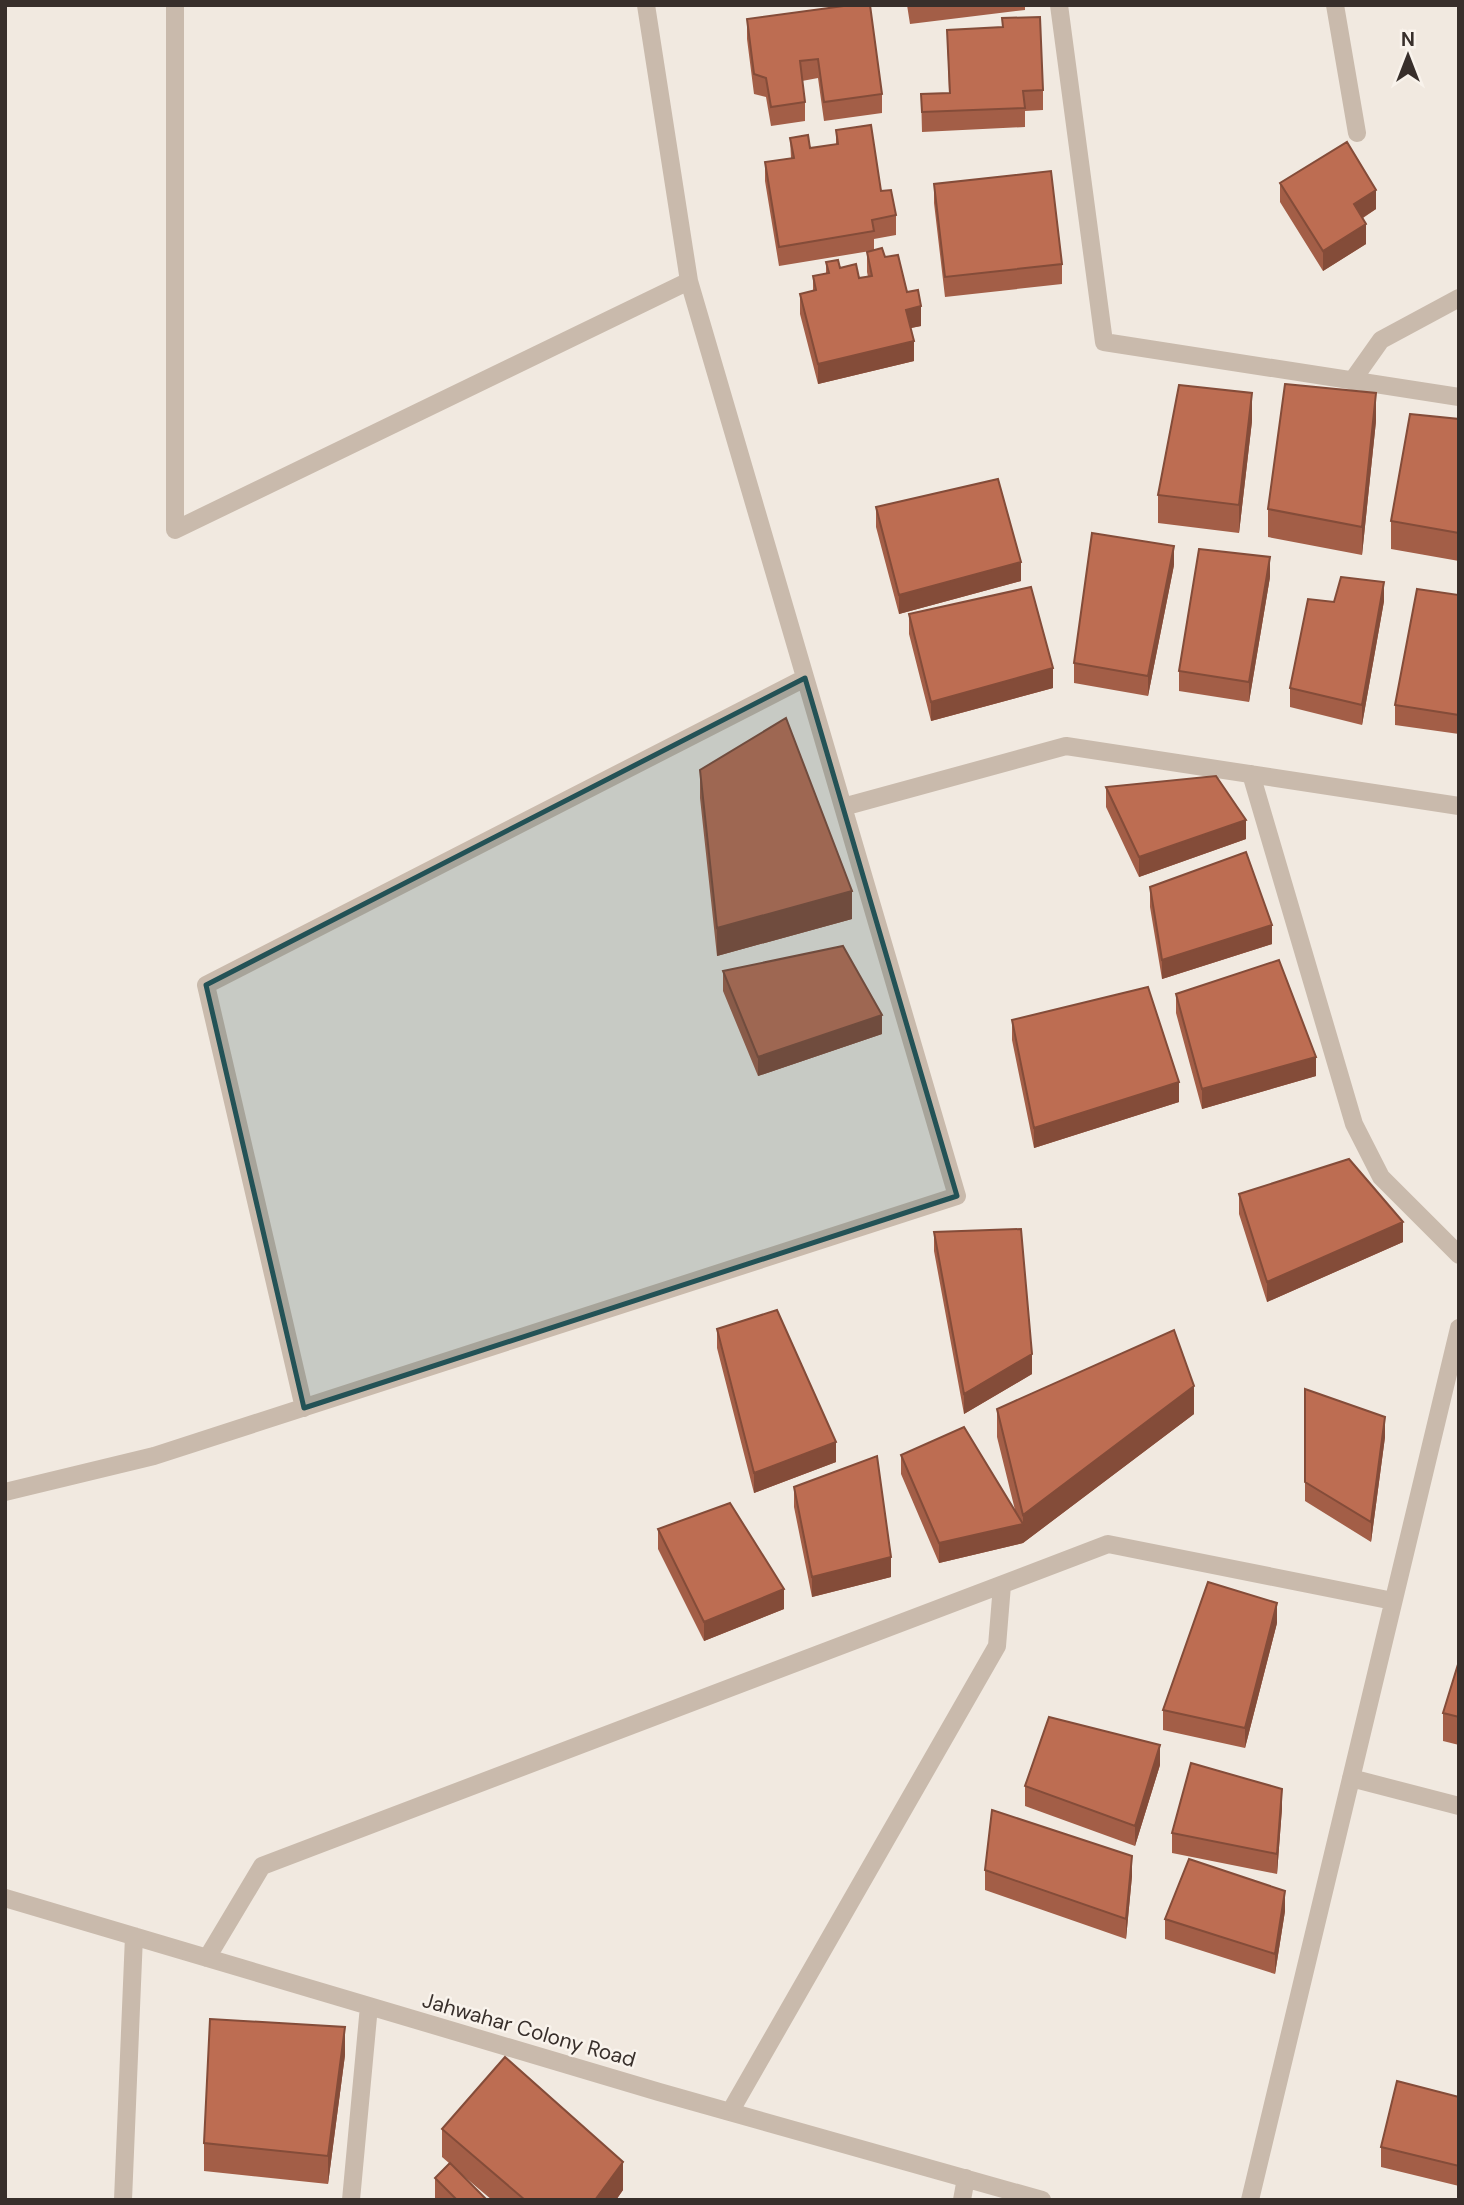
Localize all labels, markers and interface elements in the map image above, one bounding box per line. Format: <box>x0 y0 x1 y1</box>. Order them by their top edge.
north arrow <box>1373 21 1443 91</box>
text: N <box>1401 27 1415 52</box>
street label: Jahwahar Colony Road <box>419 1986 639 2074</box>

